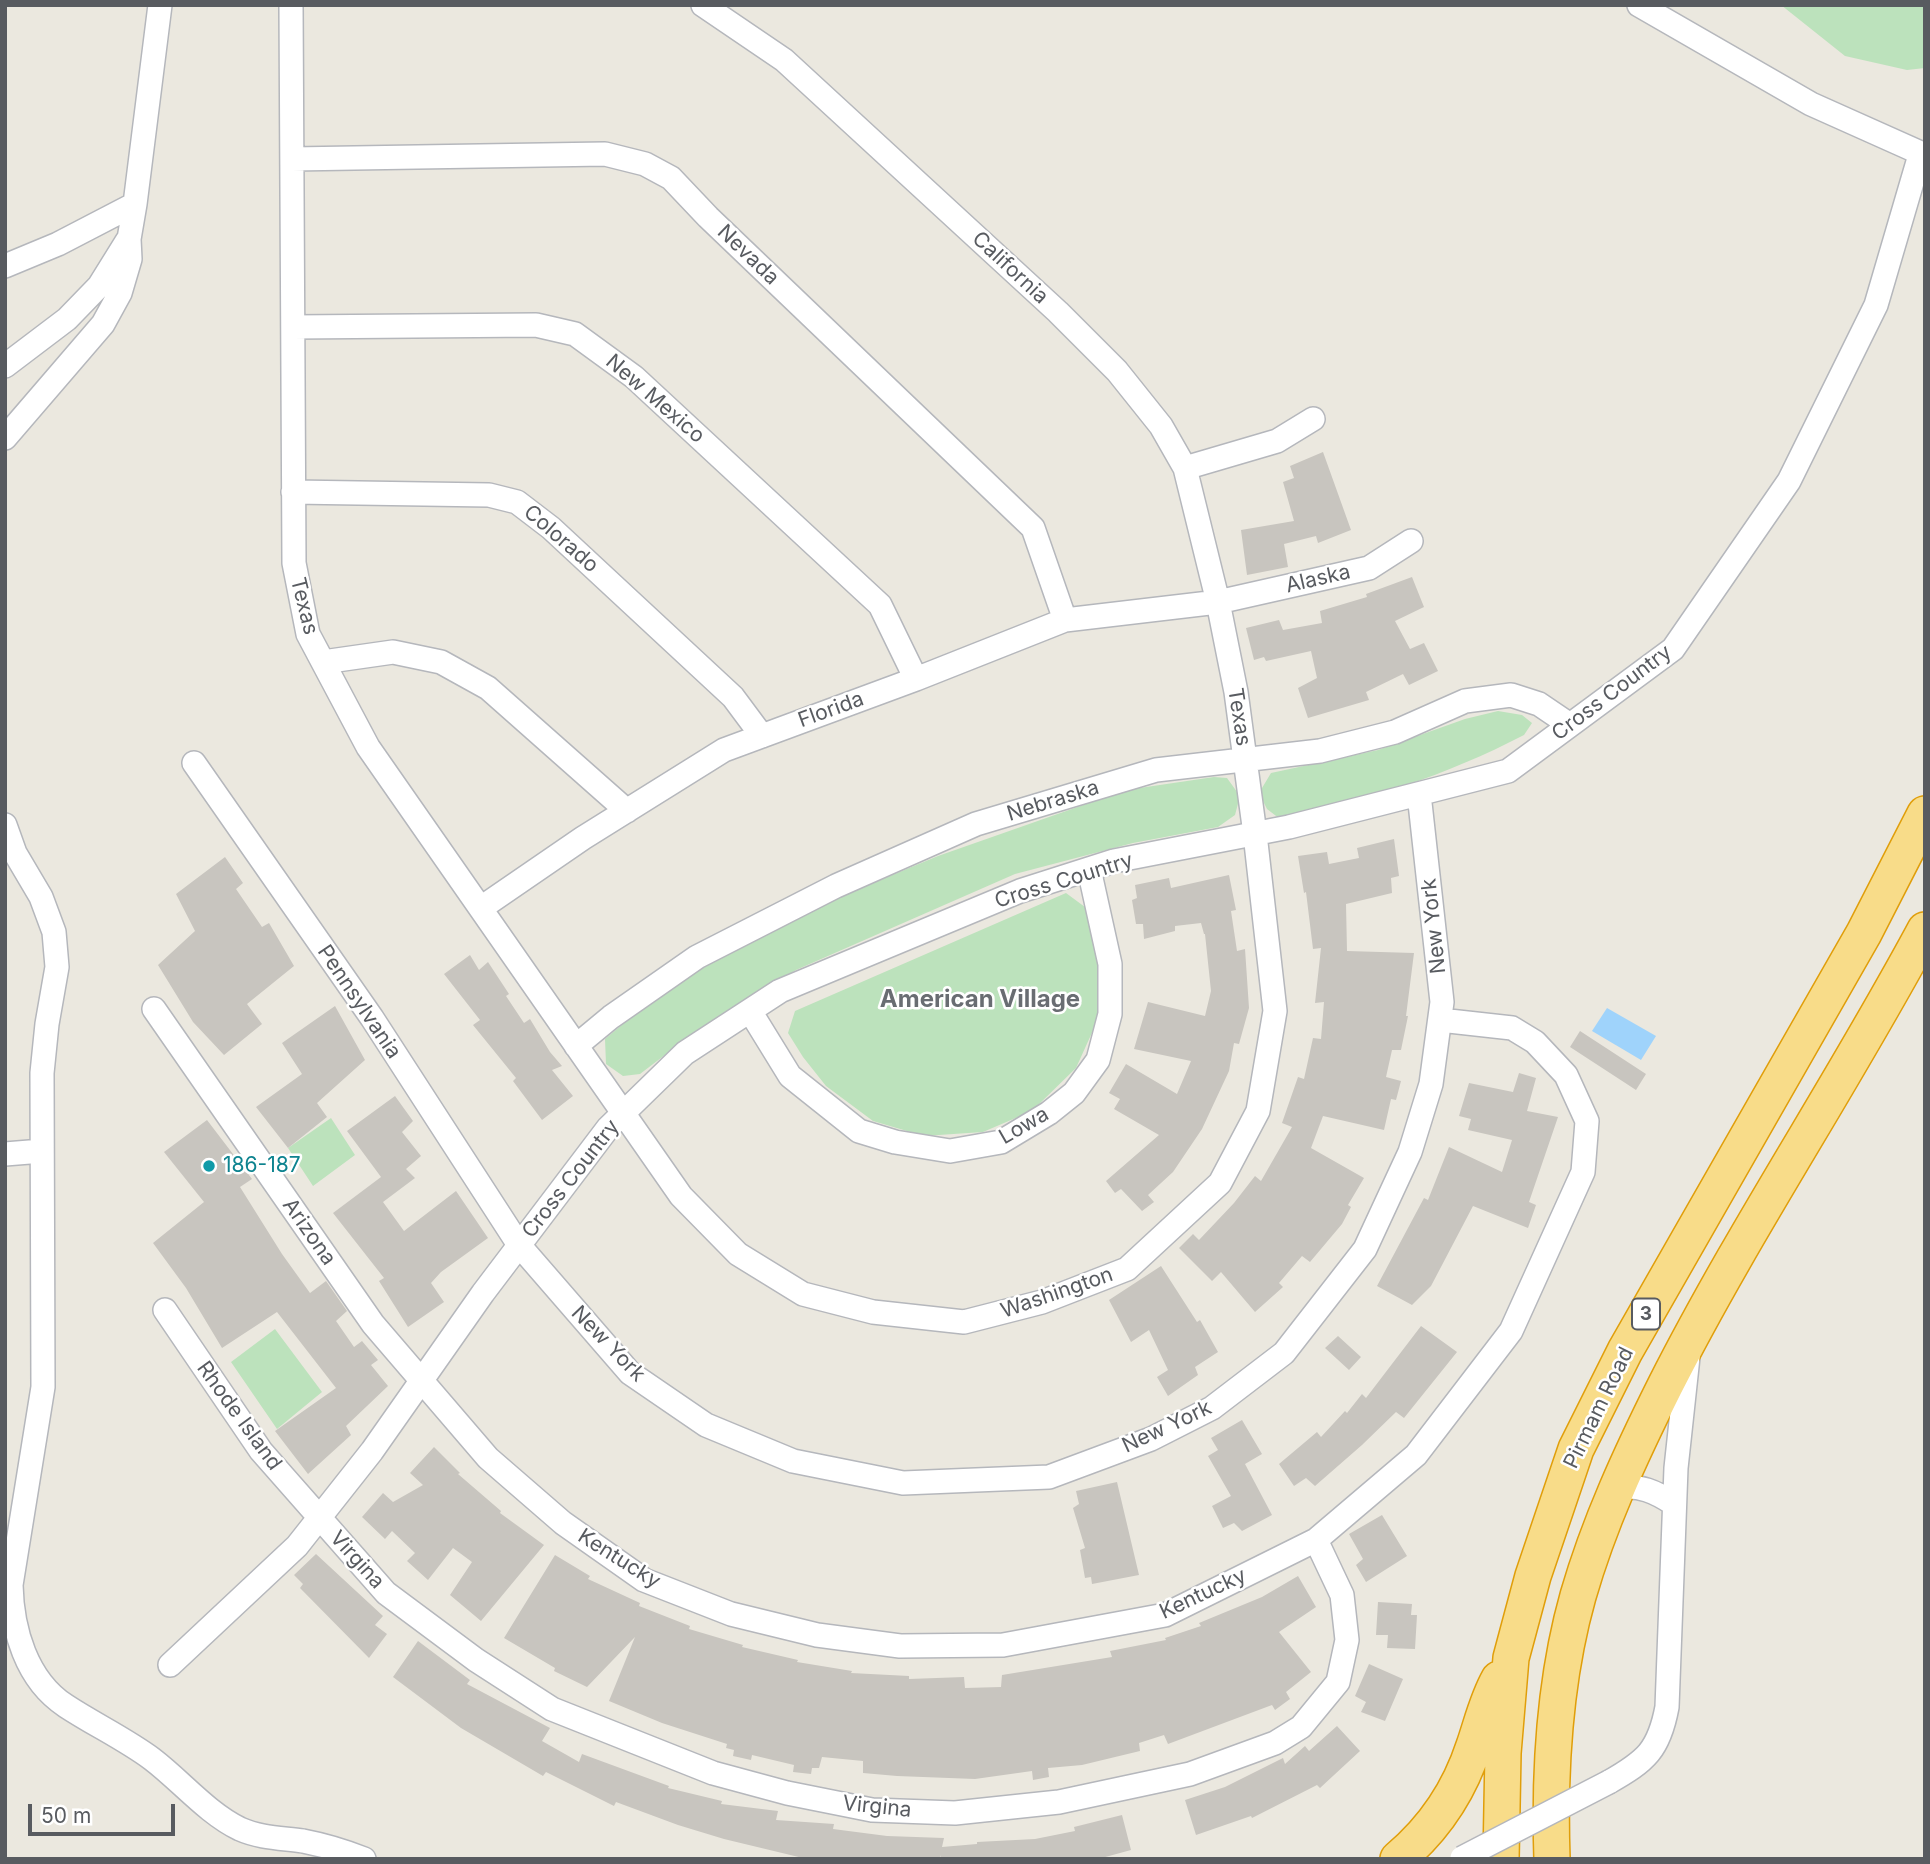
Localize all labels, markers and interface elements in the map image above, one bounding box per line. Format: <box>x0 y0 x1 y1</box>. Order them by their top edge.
street label: Nevada <box>712 220 784 290</box>
street label: California <box>967 227 1053 309</box>
street label: New Mexico <box>600 349 710 449</box>
street label: Colorado <box>518 500 604 578</box>
street label: Alaska <box>1283 559 1353 599</box>
street label: Texas <box>285 575 323 637</box>
street label: Cross Country <box>1547 640 1677 746</box>
street label: Texas <box>1222 686 1256 748</box>
street label: Florida <box>795 687 867 733</box>
street label: Nebraska <box>1004 775 1102 827</box>
street label: Cross Country <box>992 848 1136 914</box>
street label: New York <box>1416 877 1452 975</box>
street label: Pennsylvania <box>312 941 406 1063</box>
district label: American Village <box>880 986 1080 1014</box>
street label: Lowa <box>995 1102 1053 1150</box>
street label: Cross Country <box>517 1115 625 1243</box>
place label: 186-187 <box>223 1153 301 1179</box>
marker: 186-187 <box>201 1158 217 1174</box>
street label: Arizona <box>277 1194 341 1270</box>
street label: Washington <box>998 1262 1116 1324</box>
road number: 3 <box>1632 1298 1660 1330</box>
street label: New York <box>566 1301 650 1387</box>
street label: Pirmam Road <box>1559 1343 1639 1473</box>
street label: Rhode Island <box>191 1357 287 1475</box>
street label: New York <box>1118 1395 1216 1459</box>
street label: Kentucky <box>573 1524 665 1594</box>
street label: Virgina <box>324 1526 390 1594</box>
street label: Kentucky <box>1156 1563 1250 1625</box>
scale bar <box>32 1790 178 1834</box>
street label: Virgina <box>841 1791 913 1823</box>
text: 50 m <box>41 1803 91 1828</box>

